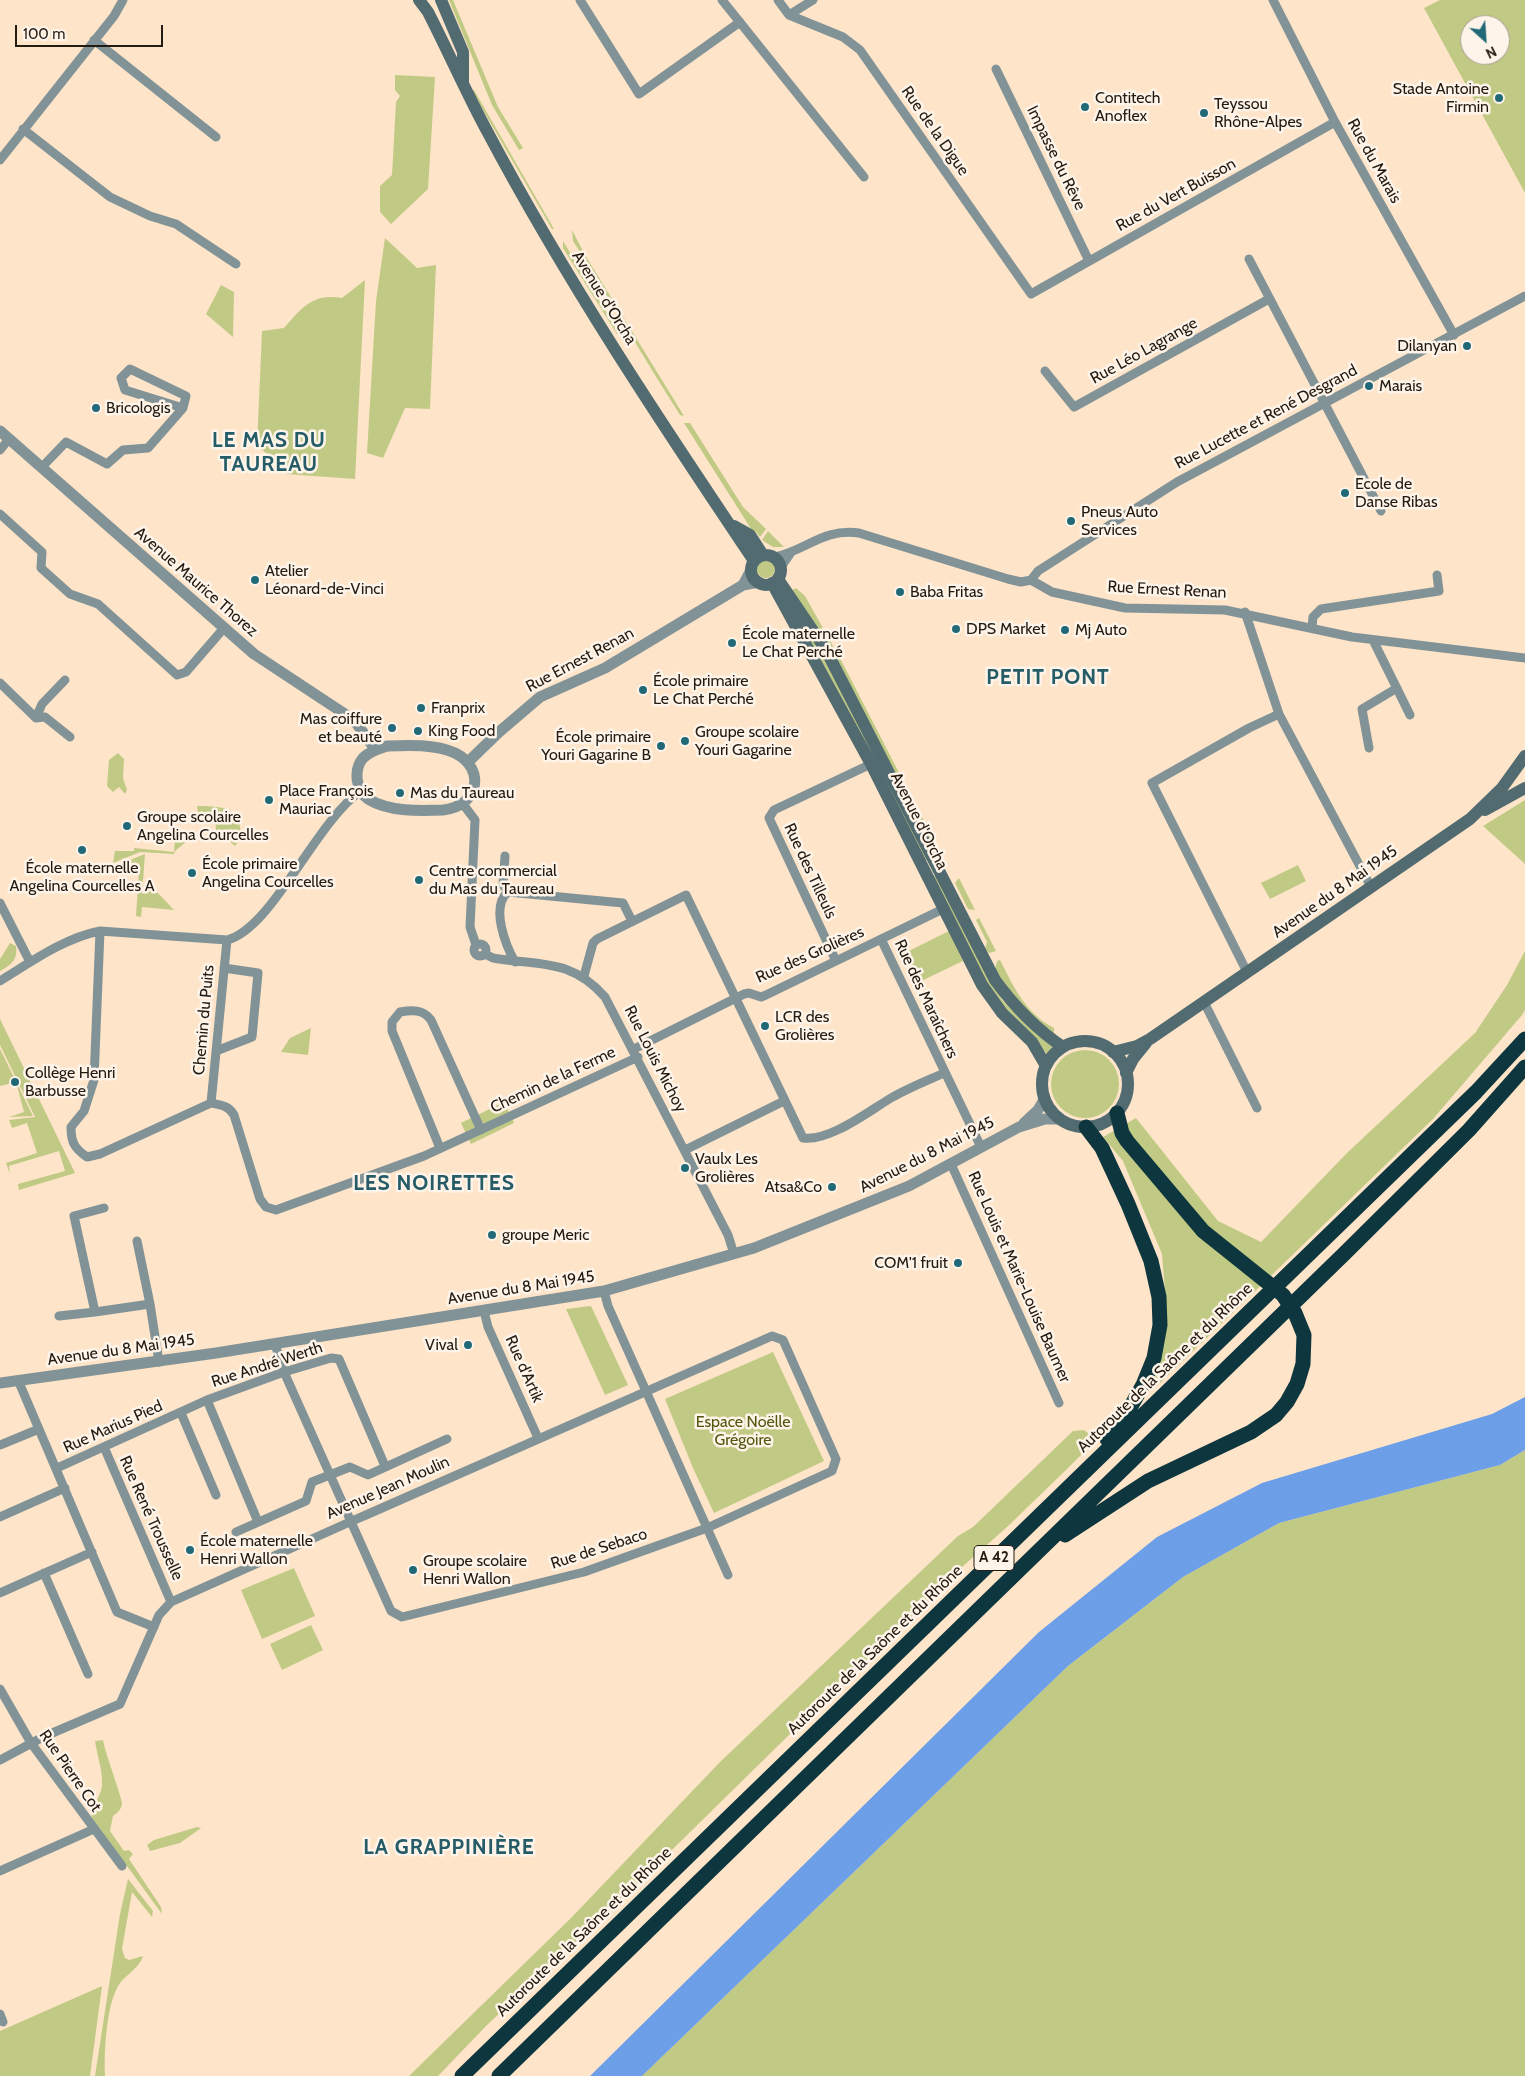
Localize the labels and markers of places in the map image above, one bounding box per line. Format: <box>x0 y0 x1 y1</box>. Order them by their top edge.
place label: Stade Antoine Firmin <box>1393 79 1489 117</box>
place label: Contitech Anoflex <box>1095 88 1160 126</box>
marker: Stade Antoine Firmin <box>1493 92 1505 104</box>
place label: Teyssou Rhône-Alpes <box>1214 94 1302 132</box>
marker: Contitech Anoflex <box>1079 101 1091 113</box>
marker: Teyssou Rhône-Alpes <box>1198 107 1210 119</box>
place label: Dilanyan <box>1397 336 1457 356</box>
marker: Dilanyan <box>1461 340 1473 352</box>
place label: Marais <box>1379 376 1422 396</box>
marker: Marais <box>1363 380 1375 392</box>
place label: Bricologis <box>106 398 171 418</box>
marker: Bricologis <box>90 402 102 414</box>
place label: Ecole de Danse Ribas <box>1355 474 1438 512</box>
marker: Ecole de Danse Ribas <box>1339 487 1351 499</box>
place label: Pneus Auto Services <box>1081 502 1158 540</box>
marker: Pneus Auto Services <box>1065 515 1077 527</box>
place label: Atelier Léonard-de-Vinci <box>265 561 384 599</box>
marker: Atelier Léonard-de-Vinci <box>249 574 261 586</box>
place label: Baba Fritas <box>910 582 983 602</box>
marker: Baba Fritas <box>894 586 906 598</box>
place label: DPS Market <box>966 619 1046 639</box>
place label: Mj Auto <box>1075 620 1127 640</box>
marker: DPS Market <box>950 623 962 635</box>
place label: École maternelle Le Chat Perché <box>742 624 855 662</box>
marker: Mj Auto <box>1059 624 1071 636</box>
marker: École maternelle Le Chat Perché <box>726 637 738 649</box>
place label: École primaire Le Chat Perché <box>653 671 754 709</box>
marker: École primaire Le Chat Perché <box>637 684 649 696</box>
place label: Franprix <box>431 698 485 718</box>
marker: Franprix <box>415 702 427 714</box>
place label: Mas coiffure et beauté <box>300 709 382 747</box>
place label: King Food <box>428 721 495 741</box>
marker: Mas coiffure et beauté <box>386 722 398 734</box>
place label: Groupe scolaire Youri Gagarine <box>695 722 799 760</box>
marker: King Food <box>412 725 424 737</box>
place label: École primaire Youri Gagarine B <box>541 727 651 765</box>
marker: Groupe scolaire Youri Gagarine <box>679 735 691 747</box>
marker: École primaire Youri Gagarine B <box>655 740 667 752</box>
place label: Place François Mauriac <box>279 781 374 819</box>
place label: Mas du Taureau <box>410 783 514 803</box>
marker: Mas du Taureau <box>394 787 406 799</box>
marker: Place François Mauriac <box>263 794 275 806</box>
place label: Groupe scolaire Angelina Courcelles <box>137 807 269 845</box>
marker: Groupe scolaire Angelina Courcelles <box>121 820 133 832</box>
marker: École maternelle Angelina Courcelles A <box>76 844 88 856</box>
place label: École primaire Angelina Courcelles <box>202 854 334 892</box>
place label: École maternelle Angelina Courcelles A <box>9 858 155 896</box>
place label: Centre commercial du Mas du Taureau <box>429 861 557 899</box>
marker: École primaire Angelina Courcelles <box>186 867 198 879</box>
marker: Centre commercial du Mas du Taureau <box>413 874 425 886</box>
place label: LCR des Grolières <box>775 1007 834 1045</box>
marker: LCR des Grolières <box>759 1020 771 1032</box>
place label: Collège Henri Barbusse <box>25 1063 116 1101</box>
marker: Collège Henri Barbusse <box>9 1076 21 1088</box>
place label: Vaulx Les Grolières <box>695 1149 758 1187</box>
marker: Vaulx Les Grolières <box>679 1162 691 1174</box>
place label: Atsa&Co <box>765 1177 822 1197</box>
marker: Atsa&Co <box>826 1181 838 1193</box>
place label: groupe Meric <box>502 1225 589 1245</box>
marker: groupe Meric <box>486 1229 498 1241</box>
place label: COM'1 fruit <box>874 1253 948 1273</box>
marker: COM'1 fruit <box>952 1257 964 1269</box>
place label: Vival <box>425 1335 458 1355</box>
marker: Vival <box>462 1339 474 1351</box>
place label: École maternelle Henri Wallon <box>200 1531 313 1569</box>
marker: École maternelle Henri Wallon <box>184 1544 196 1556</box>
place label: Groupe scolaire Henri Wallon <box>423 1551 527 1589</box>
marker: Groupe scolaire Henri Wallon <box>407 1564 419 1576</box>

